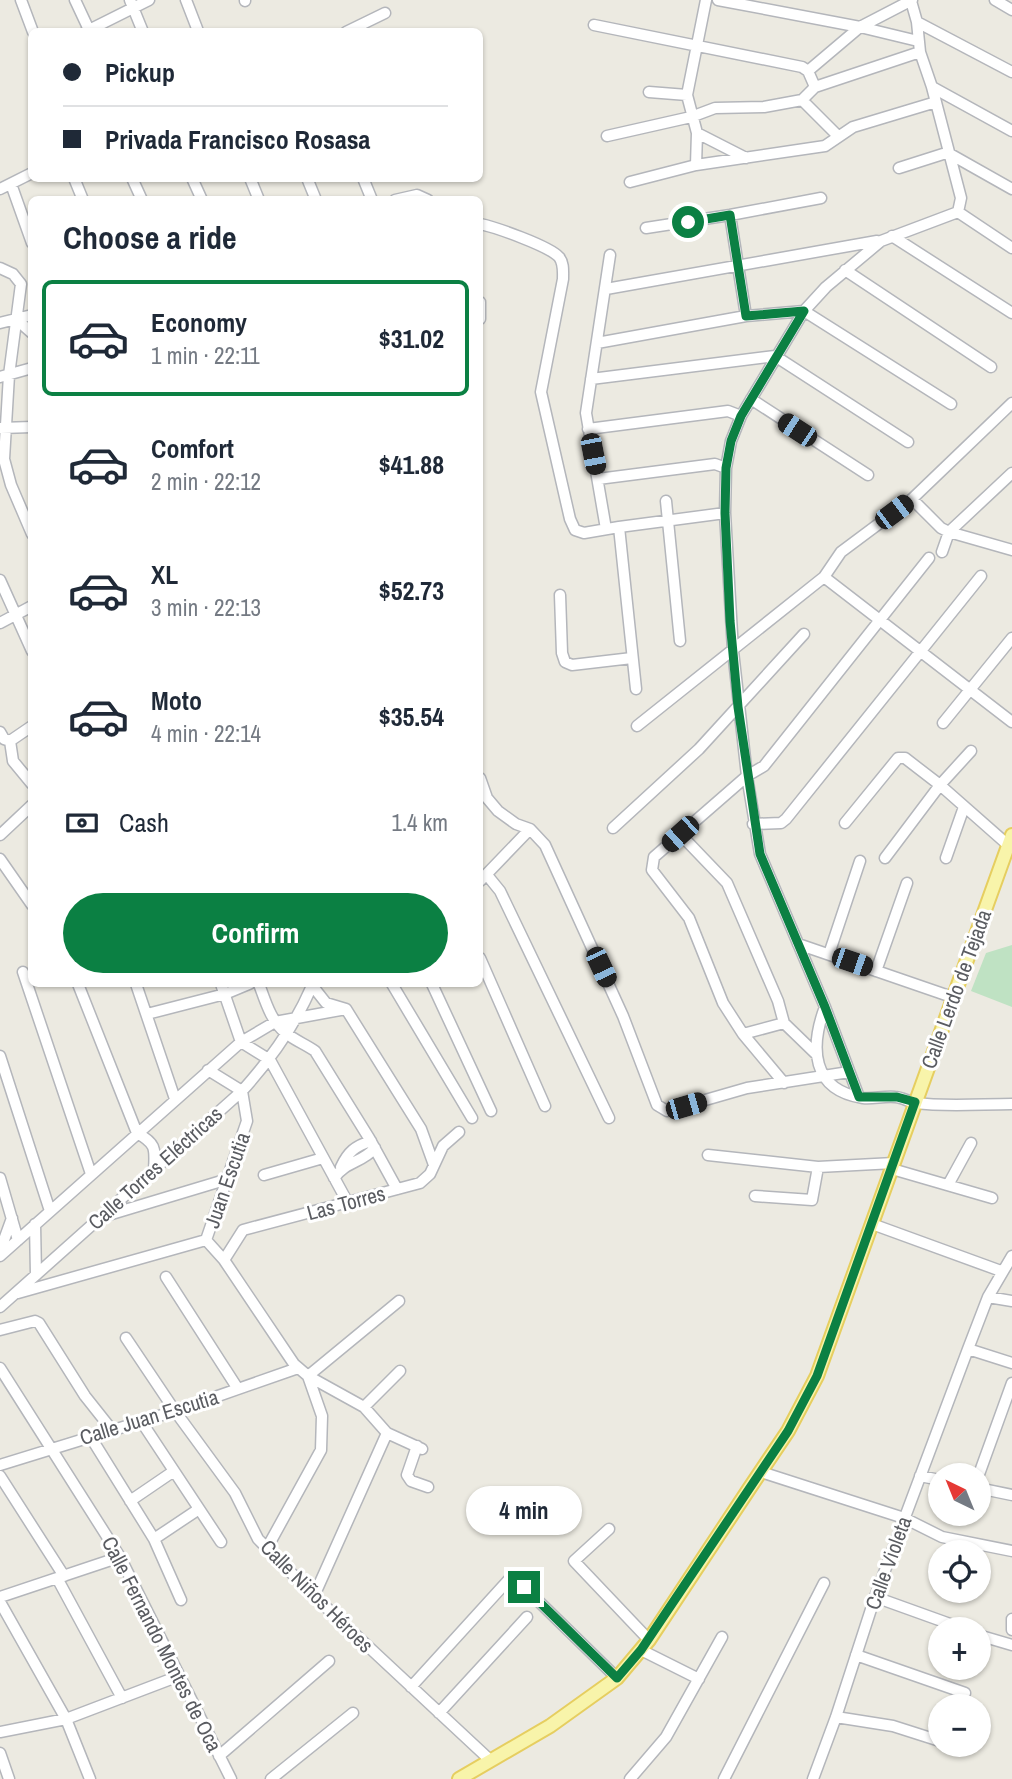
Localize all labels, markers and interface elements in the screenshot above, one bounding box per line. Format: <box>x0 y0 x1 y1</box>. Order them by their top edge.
text: Pickup <box>105 55 175 90</box>
text: Privada Francisco Rosasa <box>105 122 370 157</box>
route start <box>672 206 704 238</box>
text: Choose a ride <box>63 216 237 259</box>
text: Economy <box>151 305 247 340</box>
icon: car <box>67 307 130 370</box>
text: $31.02 <box>379 321 444 356</box>
text: 1 min · 22:11 <box>151 340 260 371</box>
car <box>774 410 821 450</box>
text: Comfort <box>151 431 234 466</box>
car <box>579 431 608 477</box>
icon: car <box>67 433 130 496</box>
text: $41.88 <box>379 447 444 482</box>
text: 2 min · 22:12 <box>151 466 261 497</box>
car <box>871 491 918 533</box>
text: XL <box>151 557 178 592</box>
icon: car <box>67 559 130 622</box>
text: $52.73 <box>379 573 444 608</box>
text: 3 min · 22:13 <box>151 592 261 623</box>
text: Moto <box>151 683 202 718</box>
icon: car <box>67 685 130 748</box>
text: $35.54 <box>379 699 444 734</box>
text: 4 min · 22:14 <box>151 718 261 749</box>
icon: cash <box>63 804 101 842</box>
text: Cash <box>119 805 169 840</box>
text: 1.4 km <box>391 807 448 838</box>
car <box>658 812 703 856</box>
button: Confirm <box>63 893 448 973</box>
street label: Calle Lerdo de Tejada <box>914 905 998 1073</box>
car <box>583 944 620 990</box>
car <box>829 945 876 979</box>
car <box>663 1090 710 1122</box>
street label: Calle Torres Eléctricas <box>81 1100 229 1236</box>
street label: Juan Escutia <box>197 1128 257 1232</box>
street label: Las Torres <box>304 1179 388 1227</box>
street label: Calle Juan Escutia <box>76 1382 222 1452</box>
north arrow <box>928 1463 990 1526</box>
map controls <box>928 1463 991 1757</box>
callout: 4 min <box>466 1486 582 1534</box>
text: 4 min <box>499 1495 549 1526</box>
street label: Calle Violeta <box>858 1512 918 1614</box>
street label: Calle Fernando Montes de Oca <box>95 1531 229 1757</box>
street label: Calle Niños Héroes <box>254 1533 380 1659</box>
button: locate <box>928 1540 991 1603</box>
route end <box>508 1571 540 1603</box>
button: + <box>928 1617 991 1680</box>
button: − <box>928 1694 991 1757</box>

